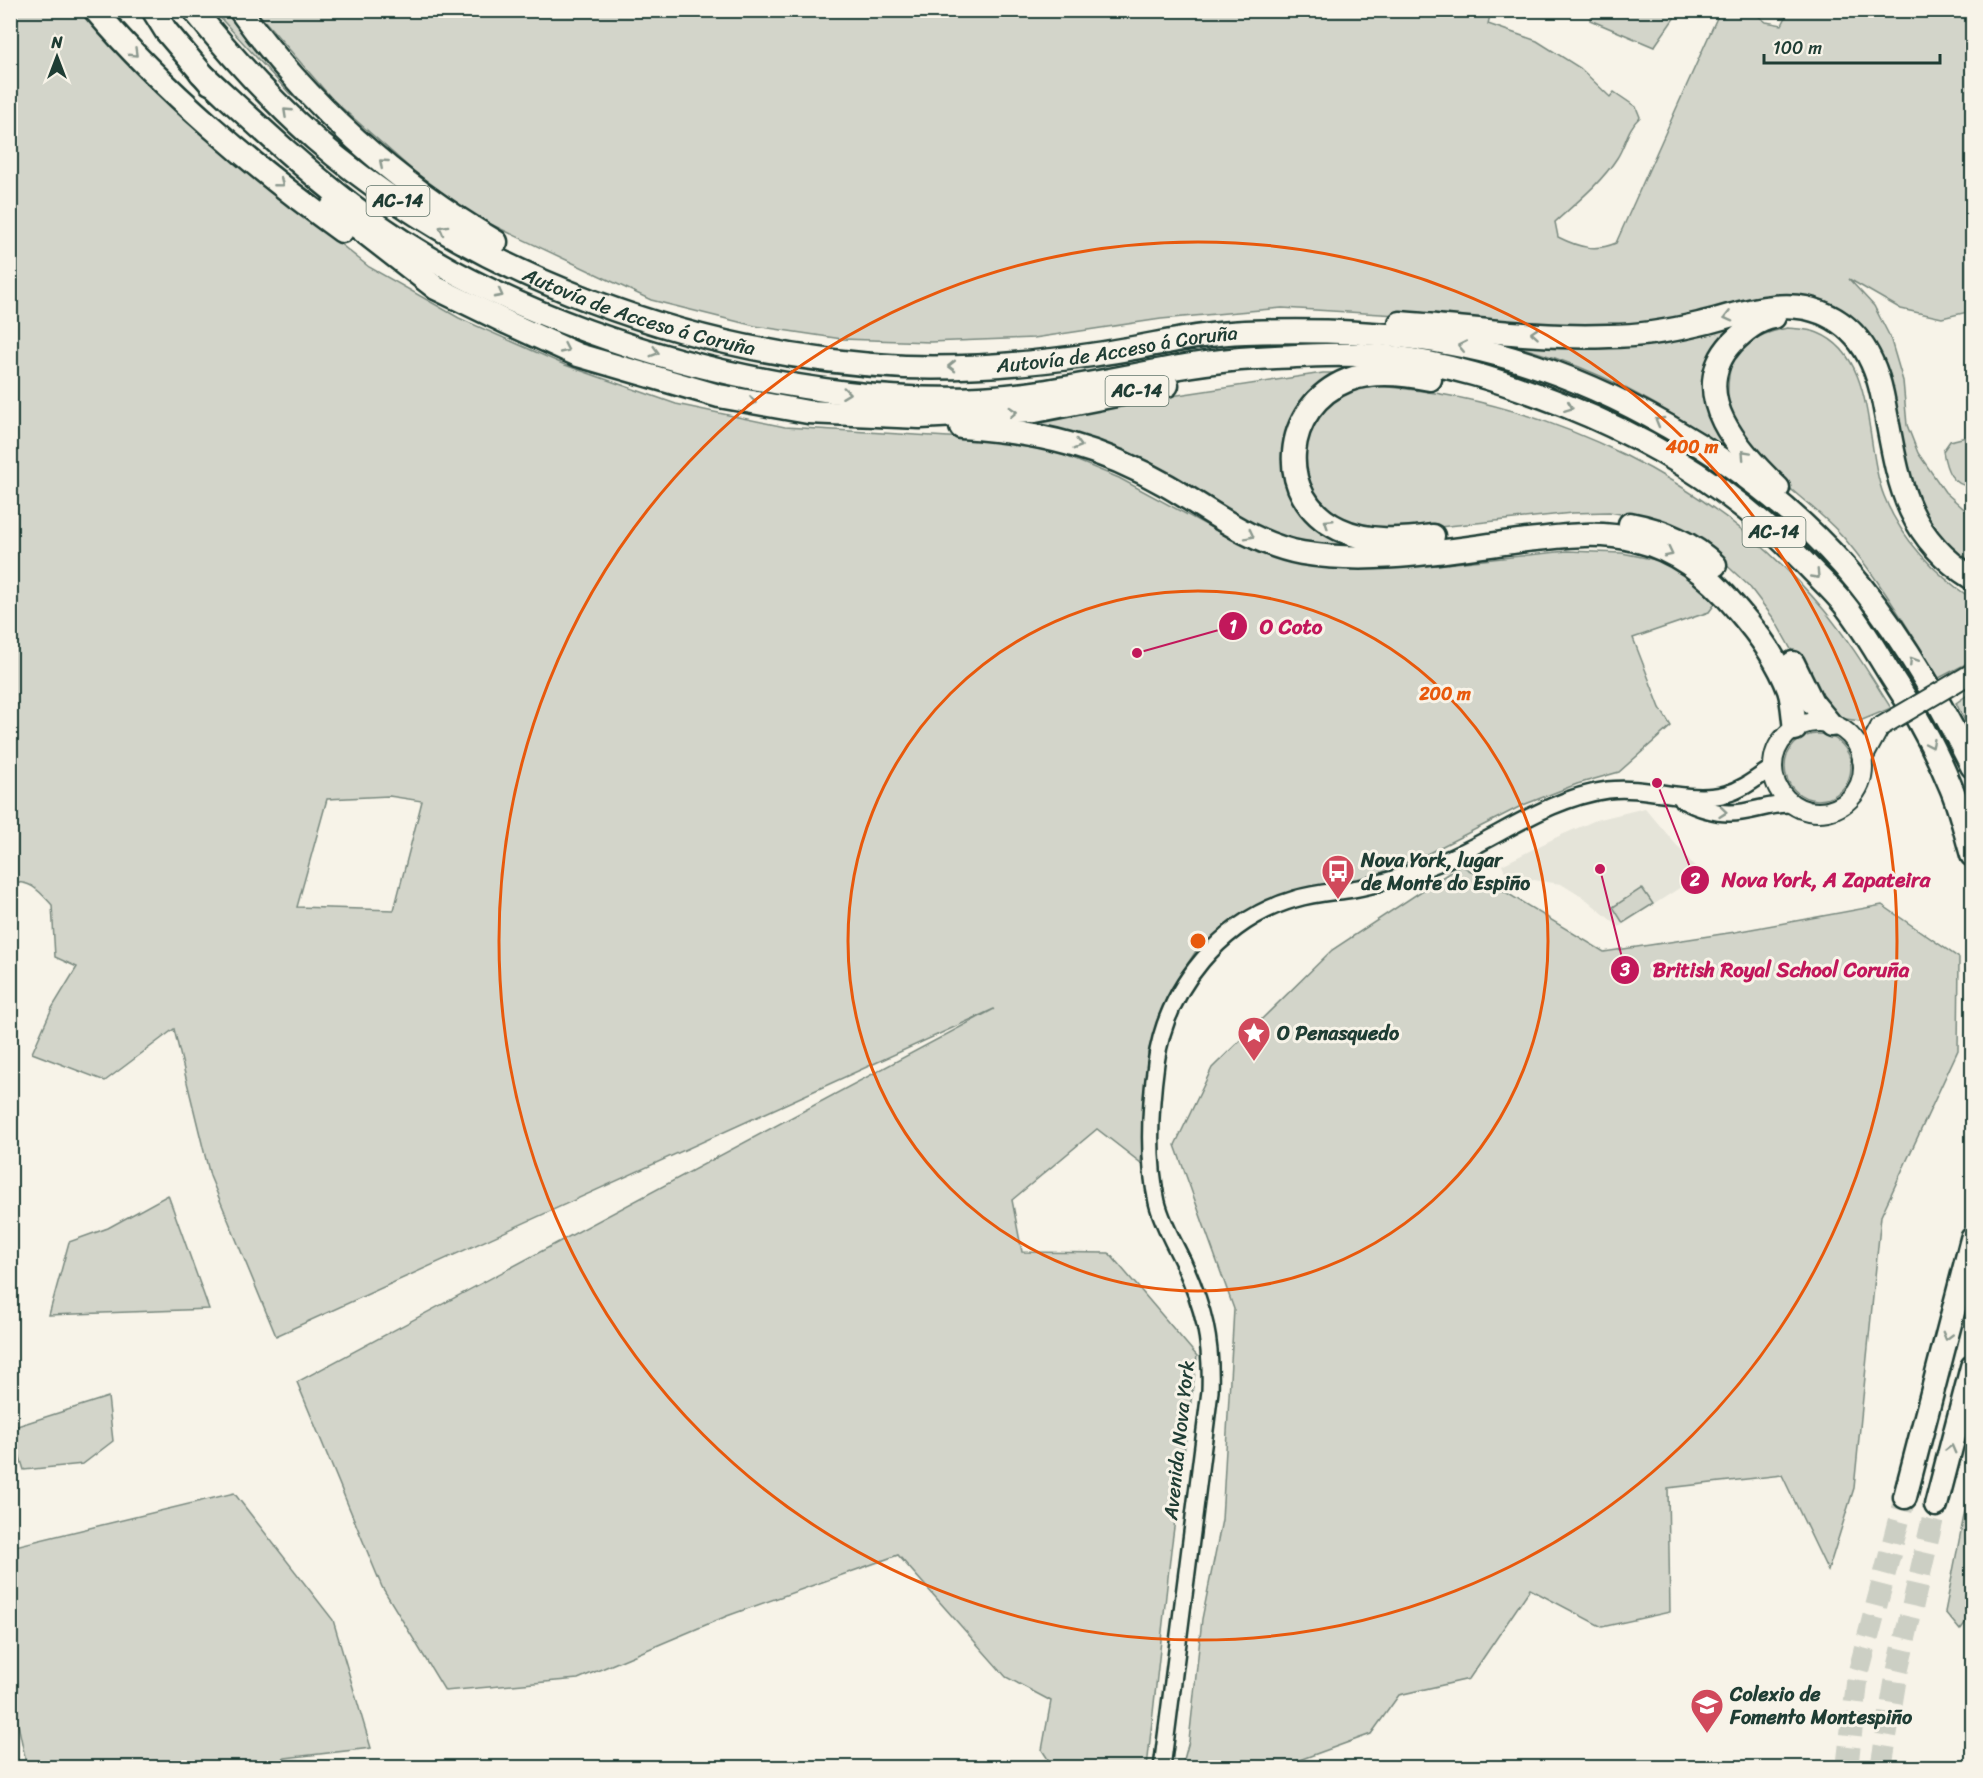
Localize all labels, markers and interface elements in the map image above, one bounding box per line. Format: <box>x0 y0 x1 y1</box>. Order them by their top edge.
north arrow <box>27 27 87 87</box>
scale bar <box>1764 27 1940 65</box>
text: N <box>50 28 63 57</box>
text: 100 m <box>1773 32 1822 64</box>
one-way arrow <box>127 46 138 57</box>
one-way arrow <box>284 109 295 120</box>
one-way arrow <box>380 159 390 170</box>
one-way arrow <box>273 175 284 186</box>
road number: AC-14 <box>366 186 430 216</box>
one-way arrow <box>439 225 449 236</box>
street label: Autovía de Acceso á Coruña <box>516 257 759 365</box>
one-way arrow <box>493 287 503 298</box>
one-way arrow <box>1723 310 1733 323</box>
street label: Autovía de Acceso á Coruña <box>994 315 1239 383</box>
one-way arrow <box>1530 327 1539 340</box>
one-way arrow <box>1458 341 1468 354</box>
one-way arrow <box>558 342 569 354</box>
one-way arrow <box>650 344 660 357</box>
one-way arrow <box>948 360 957 372</box>
road number: AC-14 <box>1106 376 1168 406</box>
one-way arrow <box>841 386 850 398</box>
one-way arrow <box>747 395 757 408</box>
one-way arrow <box>1563 400 1574 412</box>
one-way arrow <box>1008 406 1017 419</box>
one-way arrow <box>1655 417 1665 429</box>
text: 400 m <box>1665 431 1718 463</box>
one-way arrow <box>1072 438 1083 450</box>
one-way arrow <box>1741 450 1752 460</box>
road number: AC-14 <box>1742 517 1806 547</box>
one-way arrow <box>1324 518 1334 530</box>
one-way arrow <box>1244 528 1255 539</box>
one-way arrow <box>1663 545 1674 557</box>
one-way arrow <box>1809 567 1820 578</box>
callout: O Coto <box>1218 607 1335 646</box>
text: O Coto <box>1260 608 1323 646</box>
text: 1 <box>1229 611 1237 643</box>
one-way arrow <box>1908 657 1920 667</box>
text: 200 m <box>1418 678 1471 710</box>
one-way arrow <box>1924 737 1936 748</box>
one-way arrow <box>1719 805 1728 818</box>
place label: Nova York, lugar de Monte do Espiño <box>1360 843 1530 901</box>
bus stop icon: Nova York, lugar de Monte do Espiño <box>1320 853 1356 900</box>
callout: Nova York, A Zapateira <box>1680 860 1942 899</box>
text: Nova York, A Zapateira <box>1721 861 1932 899</box>
text: 2 <box>1689 864 1701 896</box>
centre of rings <box>1188 931 1208 951</box>
callout: British Royal School Coruña <box>1610 950 1921 989</box>
text: British Royal School Coruña <box>1653 951 1910 989</box>
text: 3 <box>1619 954 1630 986</box>
place icon: O Penasquedo <box>1236 1015 1272 1062</box>
place label: O Penasquedo <box>1277 1016 1400 1051</box>
one-way arrow <box>1942 1331 1954 1341</box>
street label: Avenida Nova York <box>1153 1358 1205 1523</box>
one-way arrow <box>1944 1444 1956 1455</box>
place label: Colexio de Fomento Montespiño <box>1729 1677 1913 1735</box>
school or university icon: Colexio de Fomento Montespiño <box>1689 1687 1725 1734</box>

